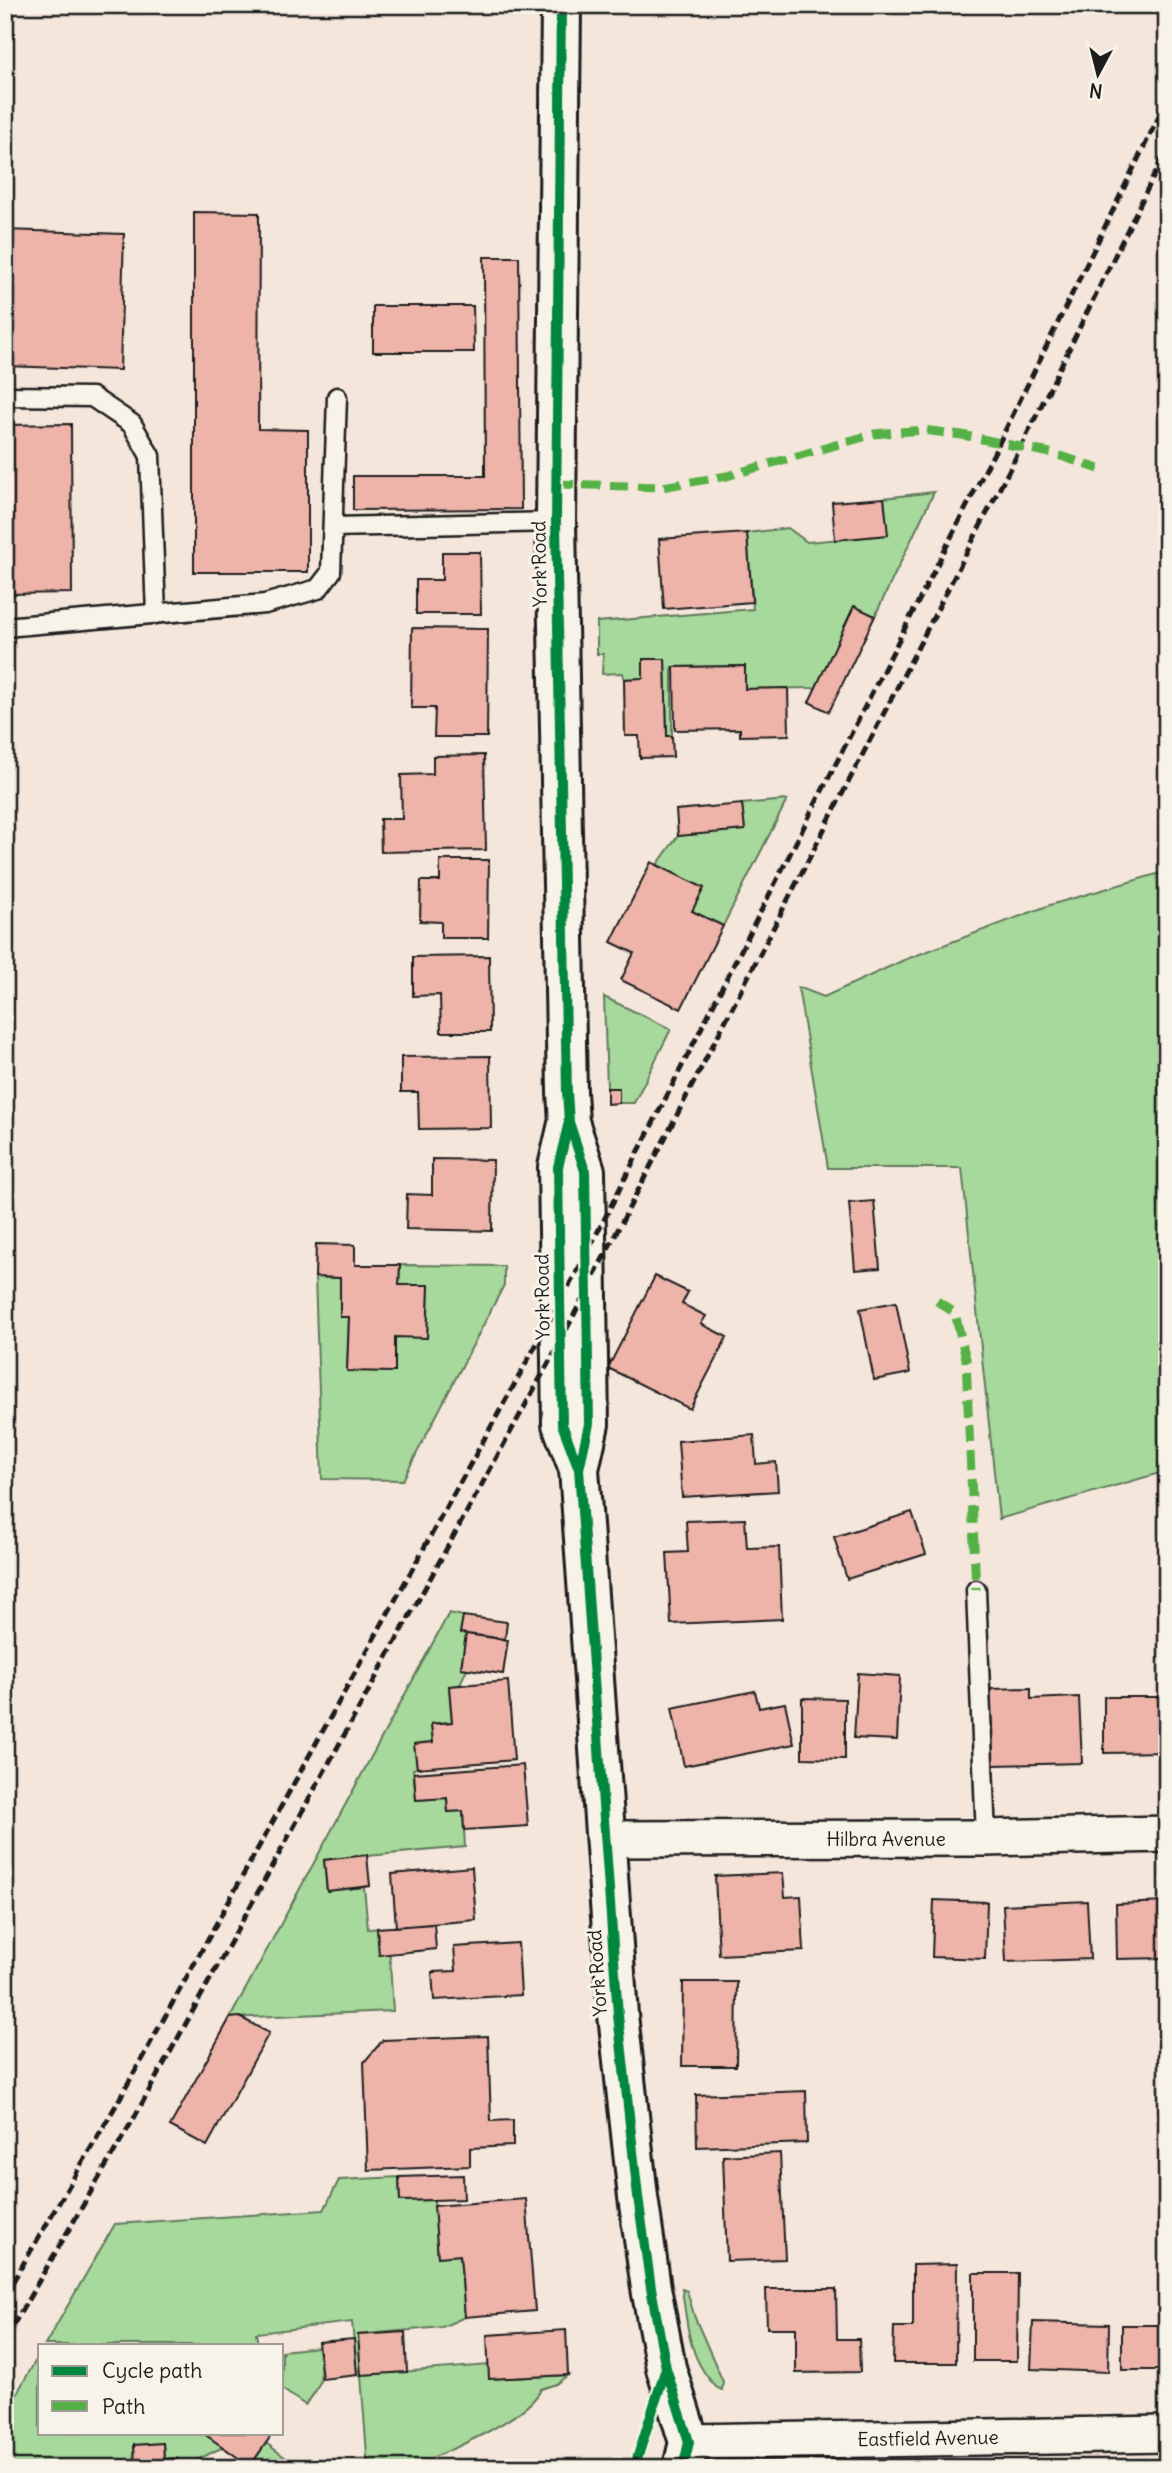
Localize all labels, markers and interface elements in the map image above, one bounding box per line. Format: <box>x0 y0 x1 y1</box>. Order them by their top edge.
north arrow <box>1064 38 1134 108</box>
text: N <box>1088 78 1104 104</box>
street label: York Road <box>526 521 552 607</box>
street label: York Road <box>529 1254 555 1340</box>
street label: Hilbra Avenue <box>826 1827 946 1851</box>
street label: York Road <box>582 1929 612 2017</box>
legend <box>38 2344 284 2434</box>
text: Cycle path <box>102 2357 202 2384</box>
text: Path <box>102 2393 145 2420</box>
street label: Eastfield Avenue <box>857 2425 999 2451</box>

